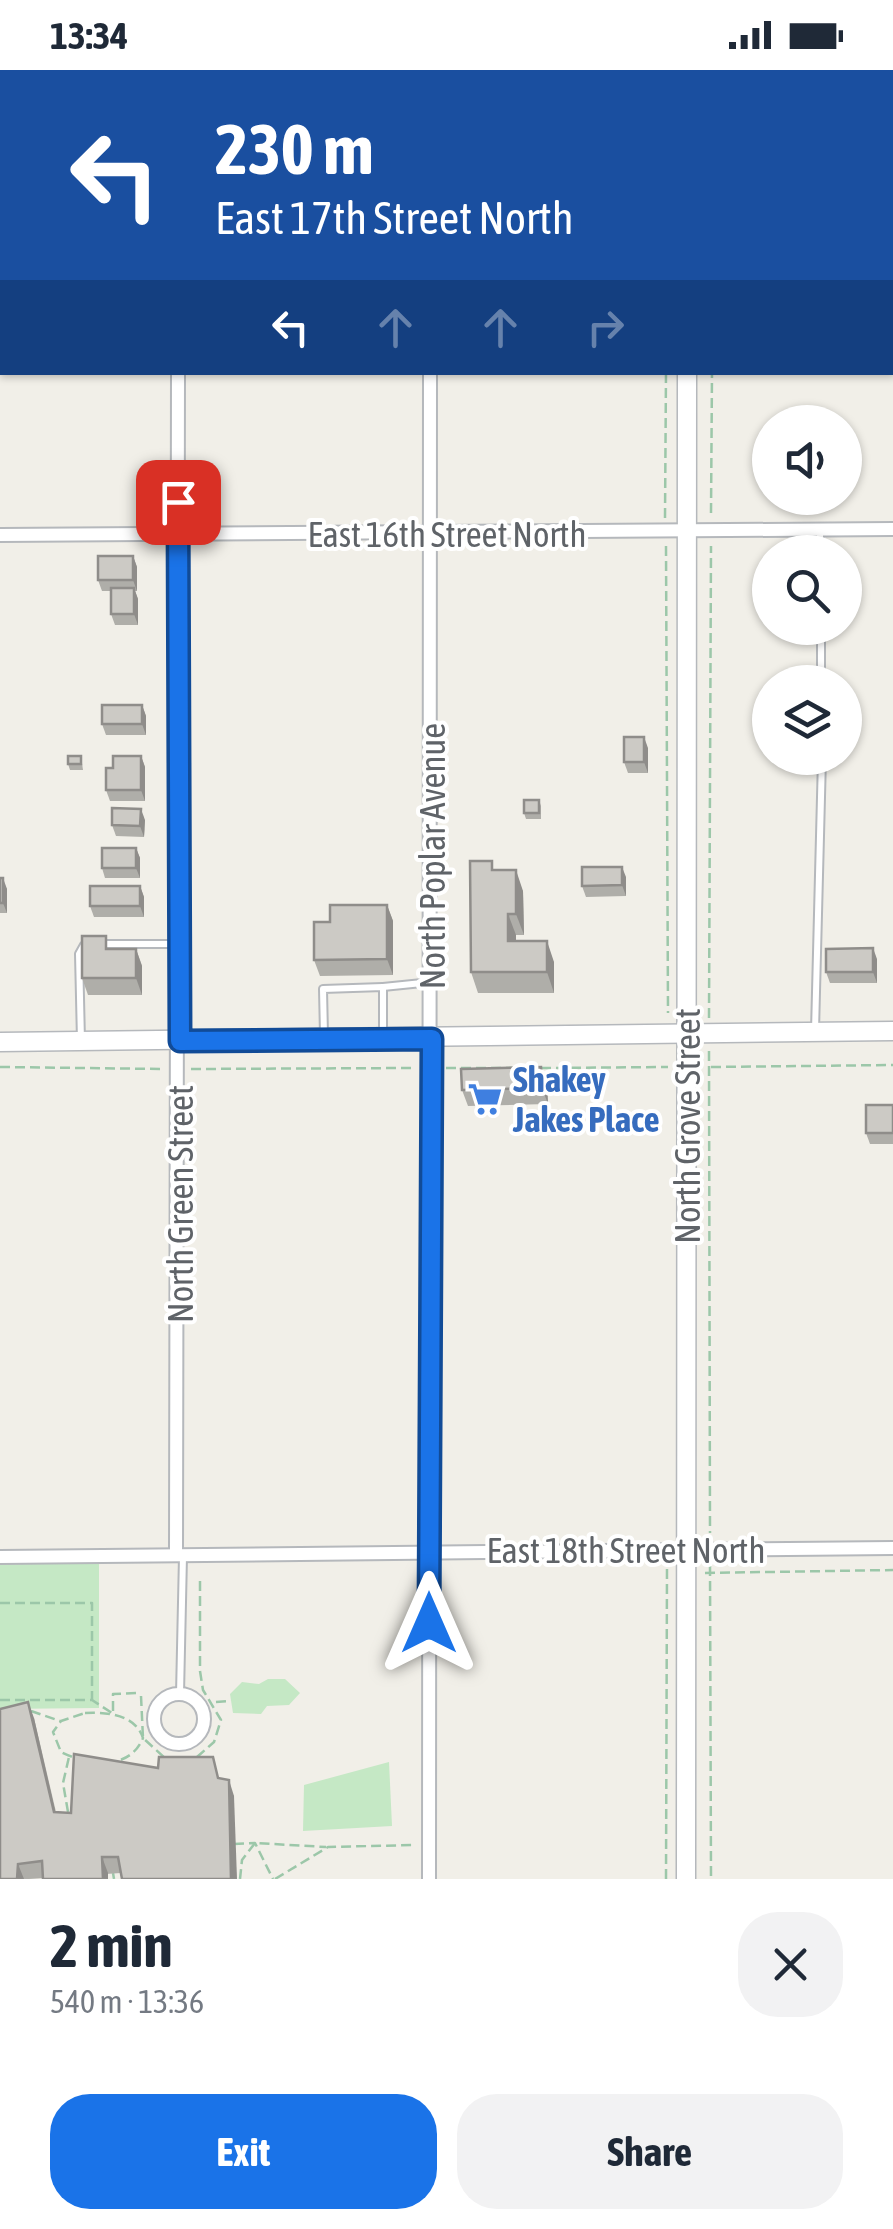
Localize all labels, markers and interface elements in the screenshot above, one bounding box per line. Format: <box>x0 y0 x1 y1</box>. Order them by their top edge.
text: 13:34 <box>50 14 128 57</box>
text: 230 m <box>215 109 374 189</box>
icon: left <box>50 110 180 240</box>
text: East 17th Street North <box>215 192 574 244</box>
icon: left <box>263 300 318 355</box>
icon: ahead <box>368 300 423 355</box>
icon: ahead <box>473 300 528 355</box>
icon: right <box>578 300 633 355</box>
map controls <box>752 405 862 775</box>
button: sound <box>752 405 862 515</box>
pin <box>136 460 221 545</box>
icon: arrive <box>151 475 206 530</box>
street label: East 16th Street North <box>308 514 586 554</box>
button: search <box>752 535 862 645</box>
button: layers <box>752 665 862 775</box>
street label: North Poplar Avenue <box>412 723 452 989</box>
street label: North Grove Street <box>667 1008 707 1244</box>
place label: Shakey Jakes Place <box>512 1059 660 1139</box>
supermarket icon: Shakey Jakes Place <box>466 1080 504 1118</box>
street label: North Green Street <box>160 1085 200 1323</box>
street label: East 18th Street North <box>487 1530 765 1570</box>
position arrow <box>377 1571 481 1675</box>
text: 2 min <box>50 1911 173 1980</box>
button: close <box>738 1912 843 2017</box>
text: 540 m · 13:36 <box>50 1983 204 2020</box>
button: Exit <box>50 2094 437 2209</box>
button: Share <box>457 2094 843 2209</box>

